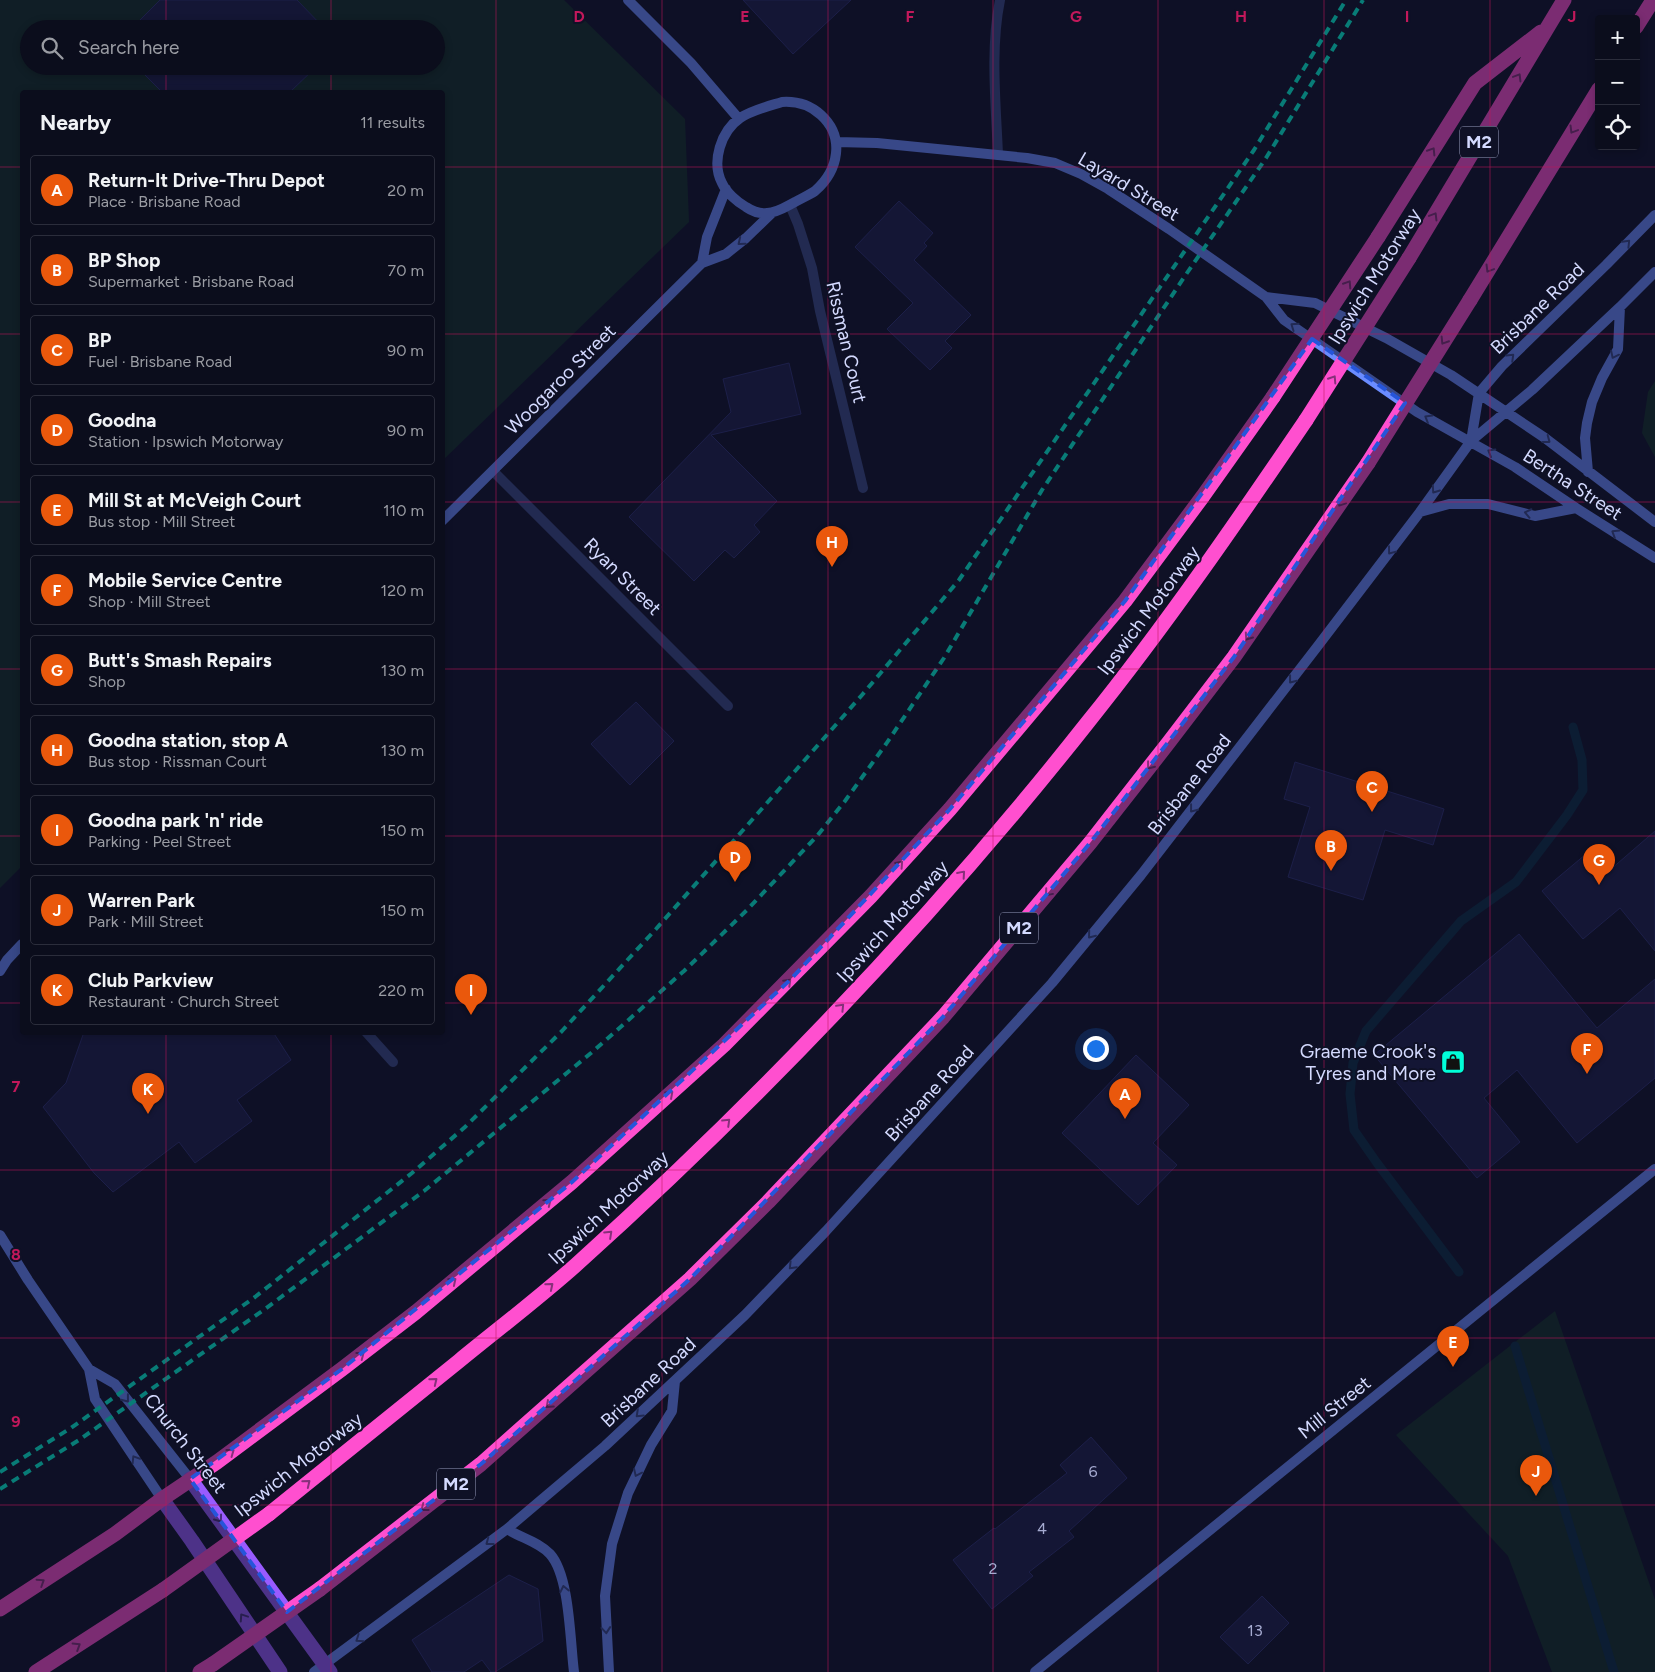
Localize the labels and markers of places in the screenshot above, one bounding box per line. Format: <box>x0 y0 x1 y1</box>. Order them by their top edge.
pin: H <box>816 526 848 567</box>
pin: C <box>1356 771 1388 812</box>
pin: B <box>1315 830 1347 871</box>
pin: D <box>719 841 751 882</box>
pin: G <box>1583 844 1615 885</box>
pin: I <box>455 974 487 1015</box>
pin: F <box>1571 1033 1603 1074</box>
place label: Graeme Crook's Tyres and More <box>1300 1040 1436 1085</box>
shop icon: Graeme Crook's Tyres and More <box>1440 1049 1466 1075</box>
pin: K <box>132 1073 164 1114</box>
pin: A <box>1109 1078 1141 1119</box>
pin: E <box>1437 1326 1469 1367</box>
pin: J <box>1520 1455 1552 1496</box>

